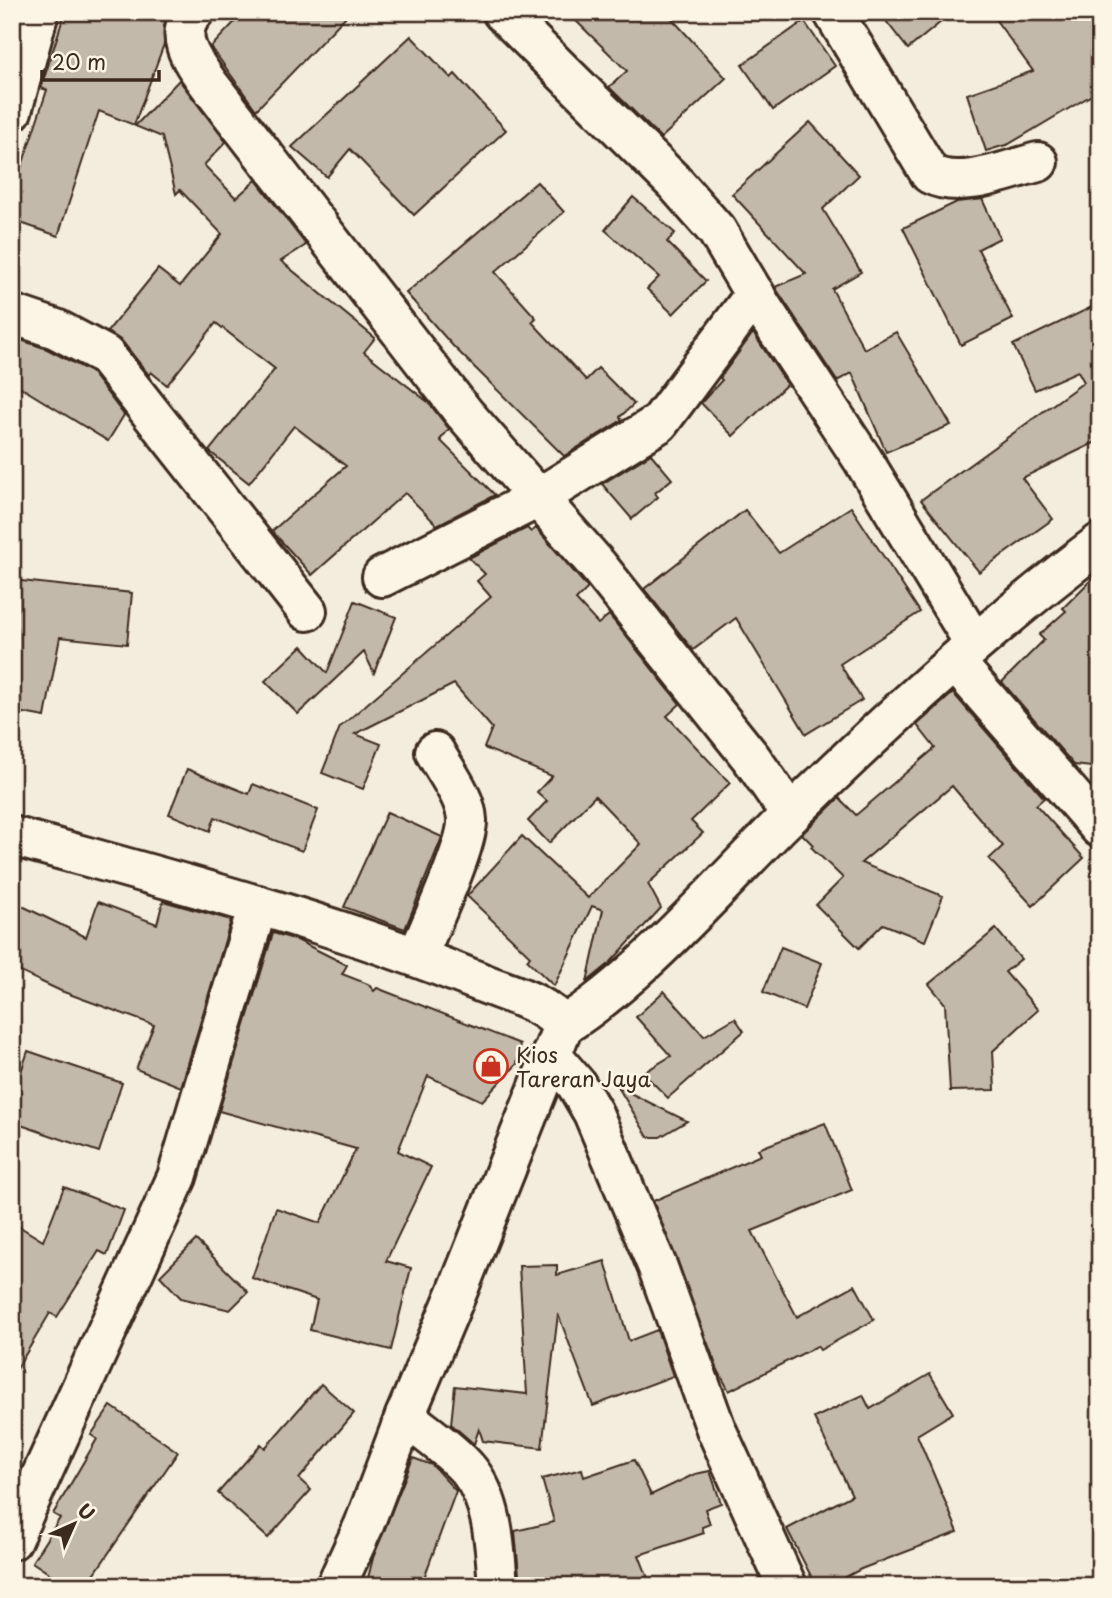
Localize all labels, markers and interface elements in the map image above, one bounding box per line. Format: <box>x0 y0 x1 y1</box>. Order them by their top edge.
scale bar <box>42 38 159 82</box>
text: 20 m <box>52 45 106 77</box>
place label: Kios Tareran Jaya <box>516 1038 652 1094</box>
shop icon: Kios Tareran Jaya <box>472 1047 510 1085</box>
north arrow <box>38 1490 108 1560</box>
text: U <box>72 1496 102 1526</box>

